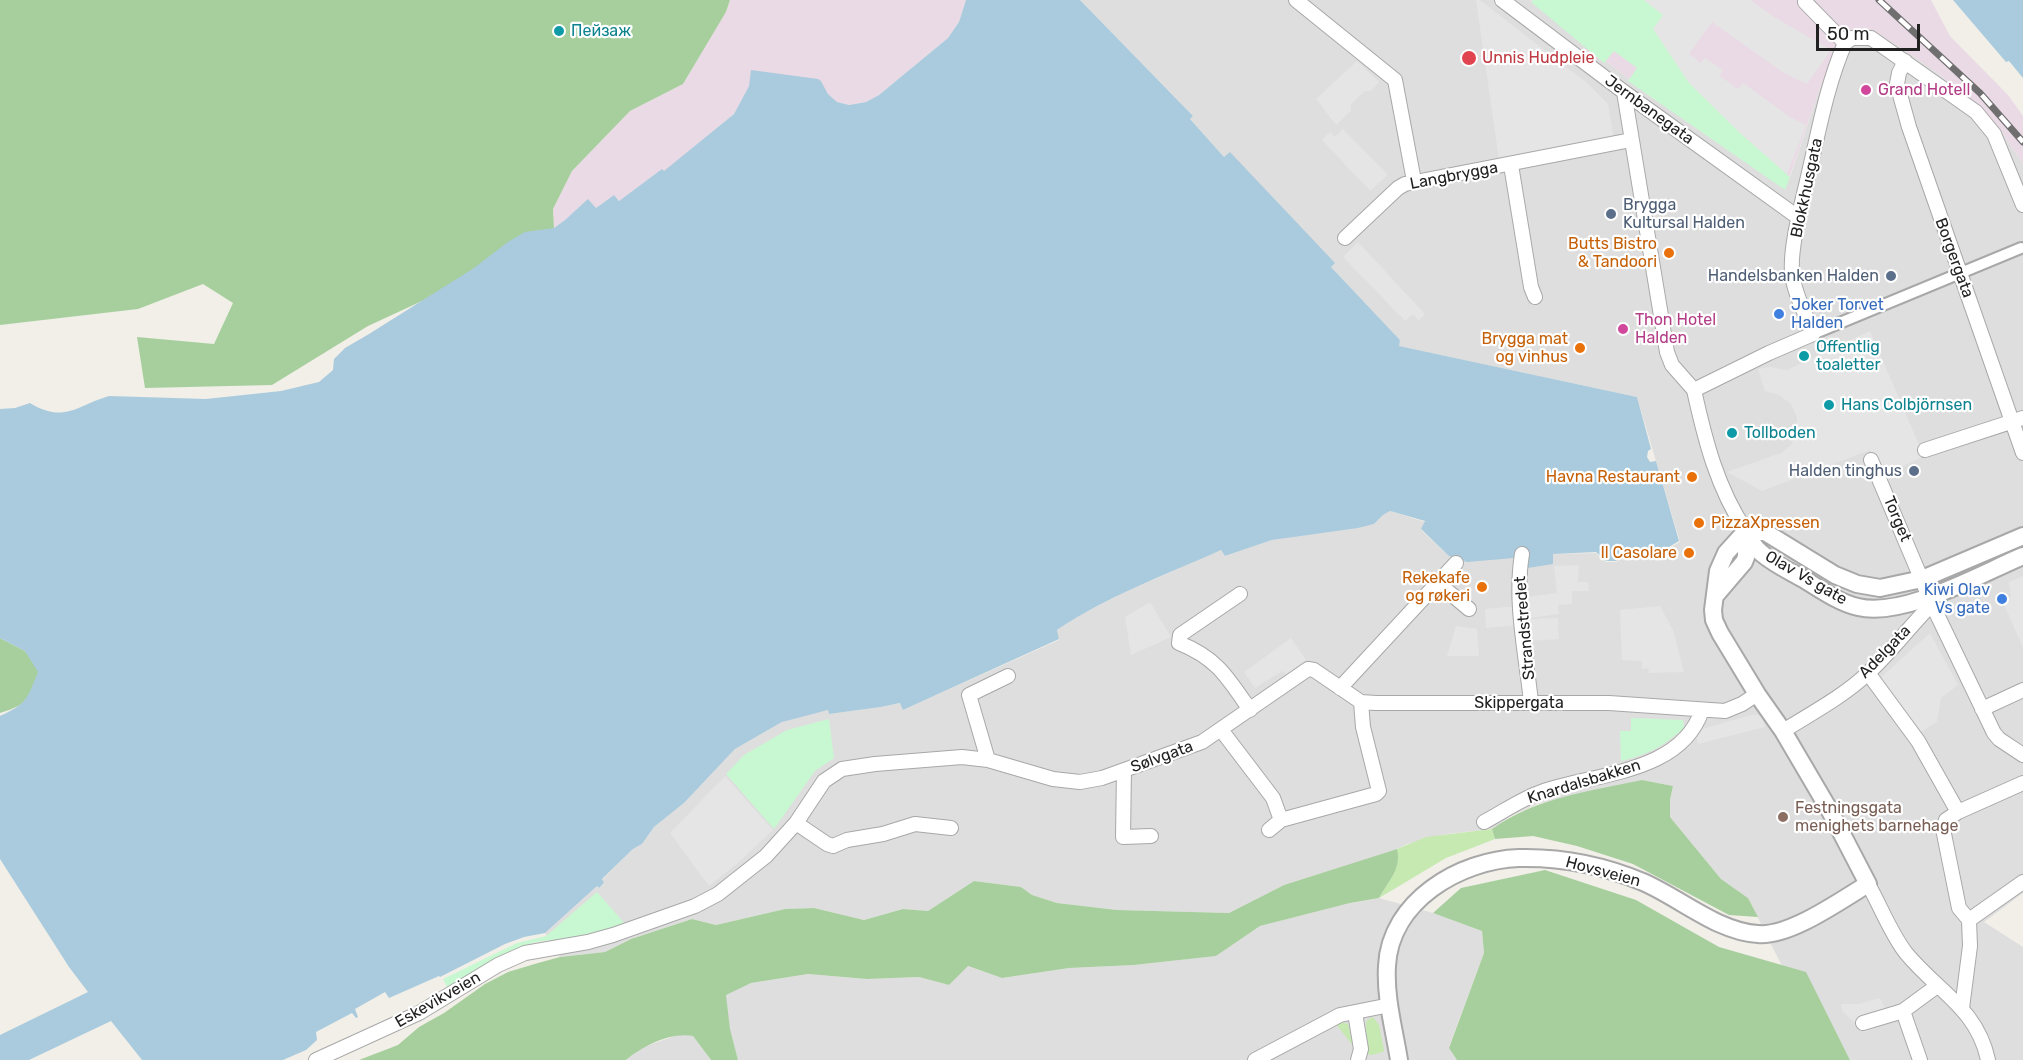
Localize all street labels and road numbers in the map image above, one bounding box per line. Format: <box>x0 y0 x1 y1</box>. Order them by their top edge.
street label: Jernbanegata <box>1601 71 1697 149</box>
street label: Blokkhusgata <box>1787 137 1827 239</box>
street label: Langbrygga <box>1408 158 1500 194</box>
street label: Borgergata <box>1931 215 1977 301</box>
street label: Torget <box>1879 493 1915 545</box>
street label: Olav Vs gate <box>1762 547 1850 609</box>
street label: Strandstredet <box>1511 575 1539 681</box>
street label: Adelgata <box>1855 621 1915 683</box>
street label: Skippergata <box>1474 693 1564 713</box>
street label: Sølvgata <box>1128 737 1196 777</box>
street label: Knardalsbakken <box>1525 756 1643 808</box>
street label: Hovsveien <box>1563 853 1643 891</box>
street label: Eskevikveien <box>392 968 484 1032</box>

